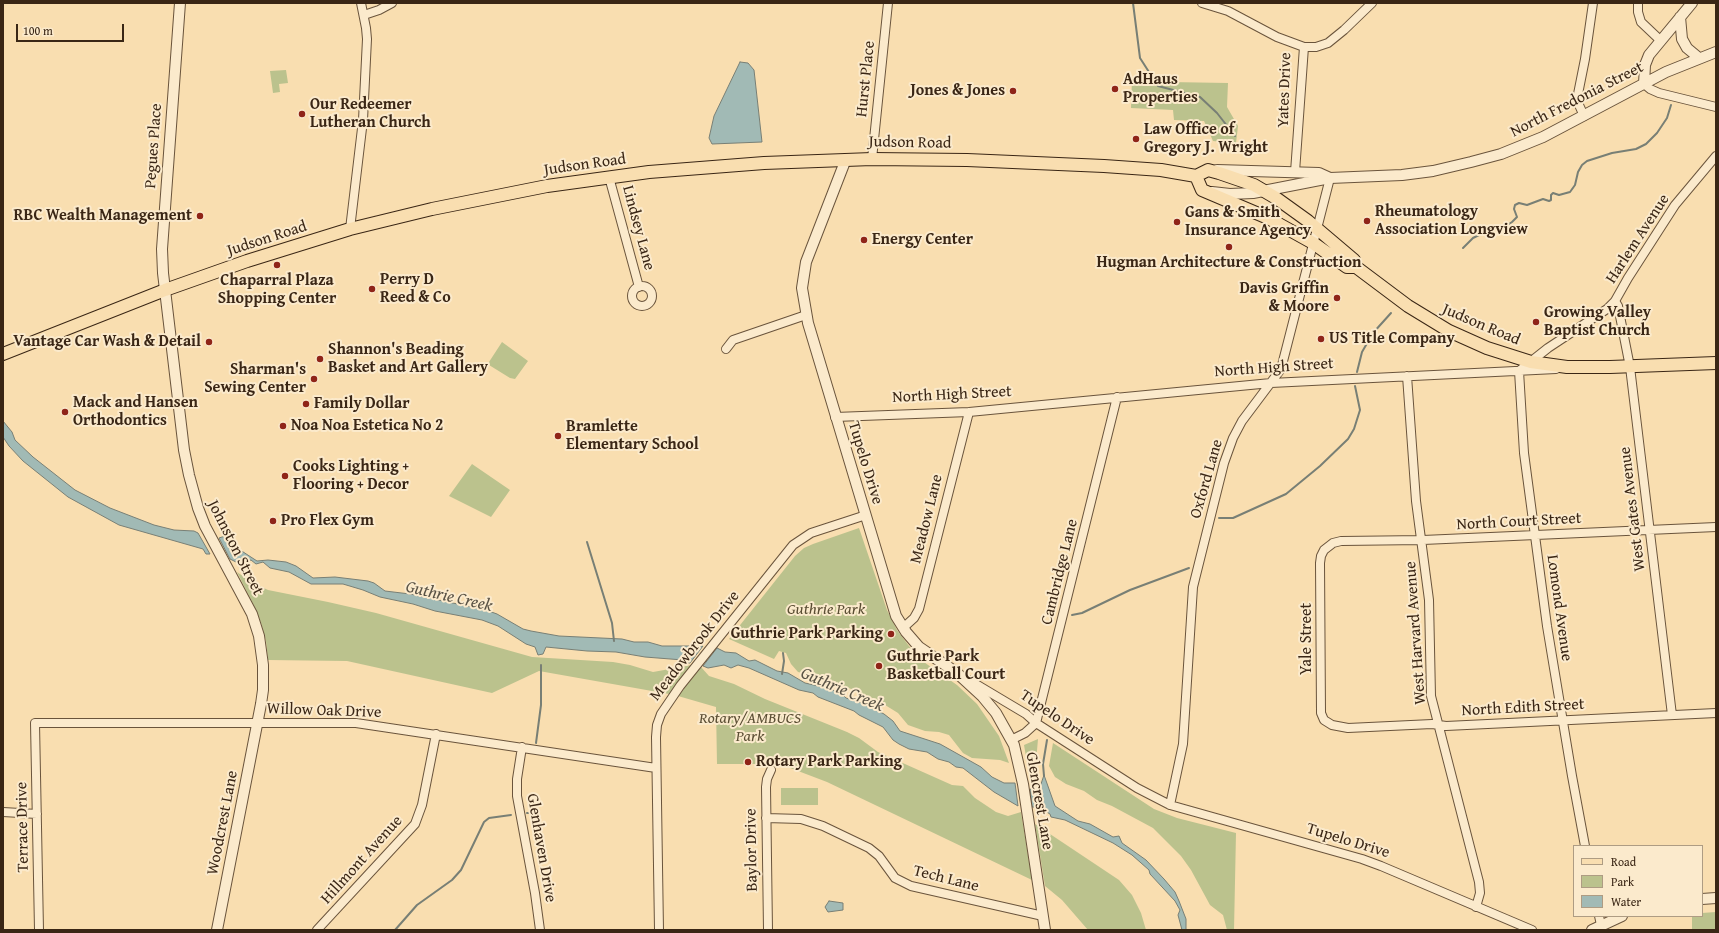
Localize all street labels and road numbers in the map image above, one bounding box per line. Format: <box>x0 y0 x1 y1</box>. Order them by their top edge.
street label: Hurst Place <box>852 40 880 118</box>
street label: Yates Drive <box>1274 52 1296 128</box>
street label: North Fredonia Street <box>1507 58 1647 142</box>
street label: Pegues Place <box>141 103 167 189</box>
street label: Judson Road <box>868 133 952 153</box>
street label: Judson Road <box>543 150 627 180</box>
street label: Lindsey Lane <box>617 183 659 273</box>
street label: Harlem Avenue <box>1602 191 1674 287</box>
street label: Judson Road <box>225 217 309 261</box>
street label: Judson Road <box>1439 300 1523 350</box>
street label: North High Street <box>1214 354 1334 382</box>
street label: North High Street <box>892 382 1012 408</box>
street label: Tupelo Drive <box>843 419 887 507</box>
street label: Oxford Lane <box>1187 437 1227 521</box>
street label: West Gates Avenue <box>1616 446 1650 572</box>
street label: Meadow Lane <box>907 472 947 566</box>
street label: Johnston Street <box>203 497 267 599</box>
street label: North Court Street <box>1456 509 1582 535</box>
street label: Cambridge Lane <box>1038 517 1082 627</box>
street label: Lomond Avenue <box>1542 553 1576 663</box>
street label: West Harvard Avenue <box>1401 561 1431 705</box>
street label: Meadowbrook Drive <box>646 587 744 705</box>
street label: Yale Street <box>1297 603 1317 675</box>
street label: Tupelo Drive <box>1016 686 1098 750</box>
street label: North Edith Street <box>1461 695 1585 721</box>
street label: Willow Oak Drive <box>266 699 382 723</box>
street label: Glencrest Lane <box>1021 751 1057 851</box>
street label: Woodcrest Lane <box>203 769 243 877</box>
street label: Terrace Drive <box>13 782 33 872</box>
street label: Glenhaven Drive <box>522 792 560 904</box>
street label: Baylor Drive <box>742 808 762 892</box>
street label: Hillmont Avenue <box>317 812 407 908</box>
street label: Tupelo Drive <box>1304 819 1392 863</box>
street label: Tech Lane <box>911 862 981 896</box>

